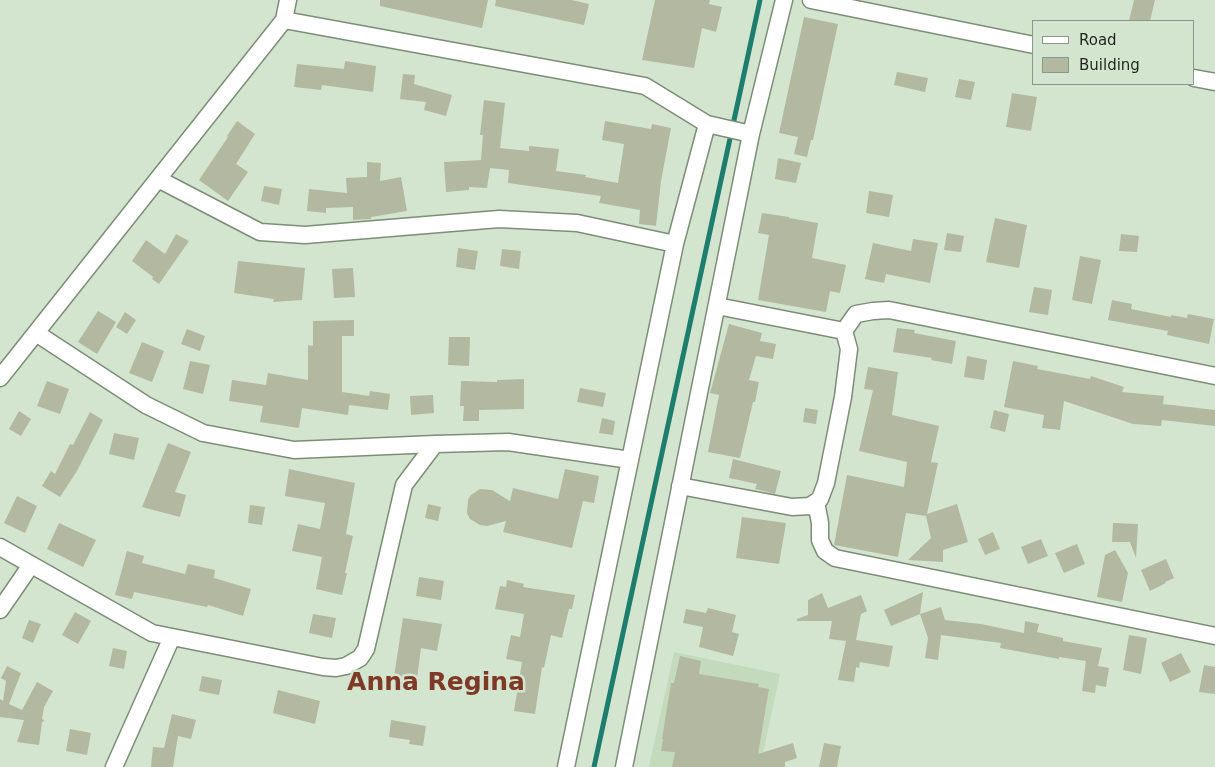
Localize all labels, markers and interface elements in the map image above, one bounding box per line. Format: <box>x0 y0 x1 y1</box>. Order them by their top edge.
legend <box>1032 20 1195 85</box>
text: Road <box>1079 31 1117 49</box>
text: Building <box>1079 56 1140 74</box>
district label: Anna Regina <box>347 668 525 698</box>

